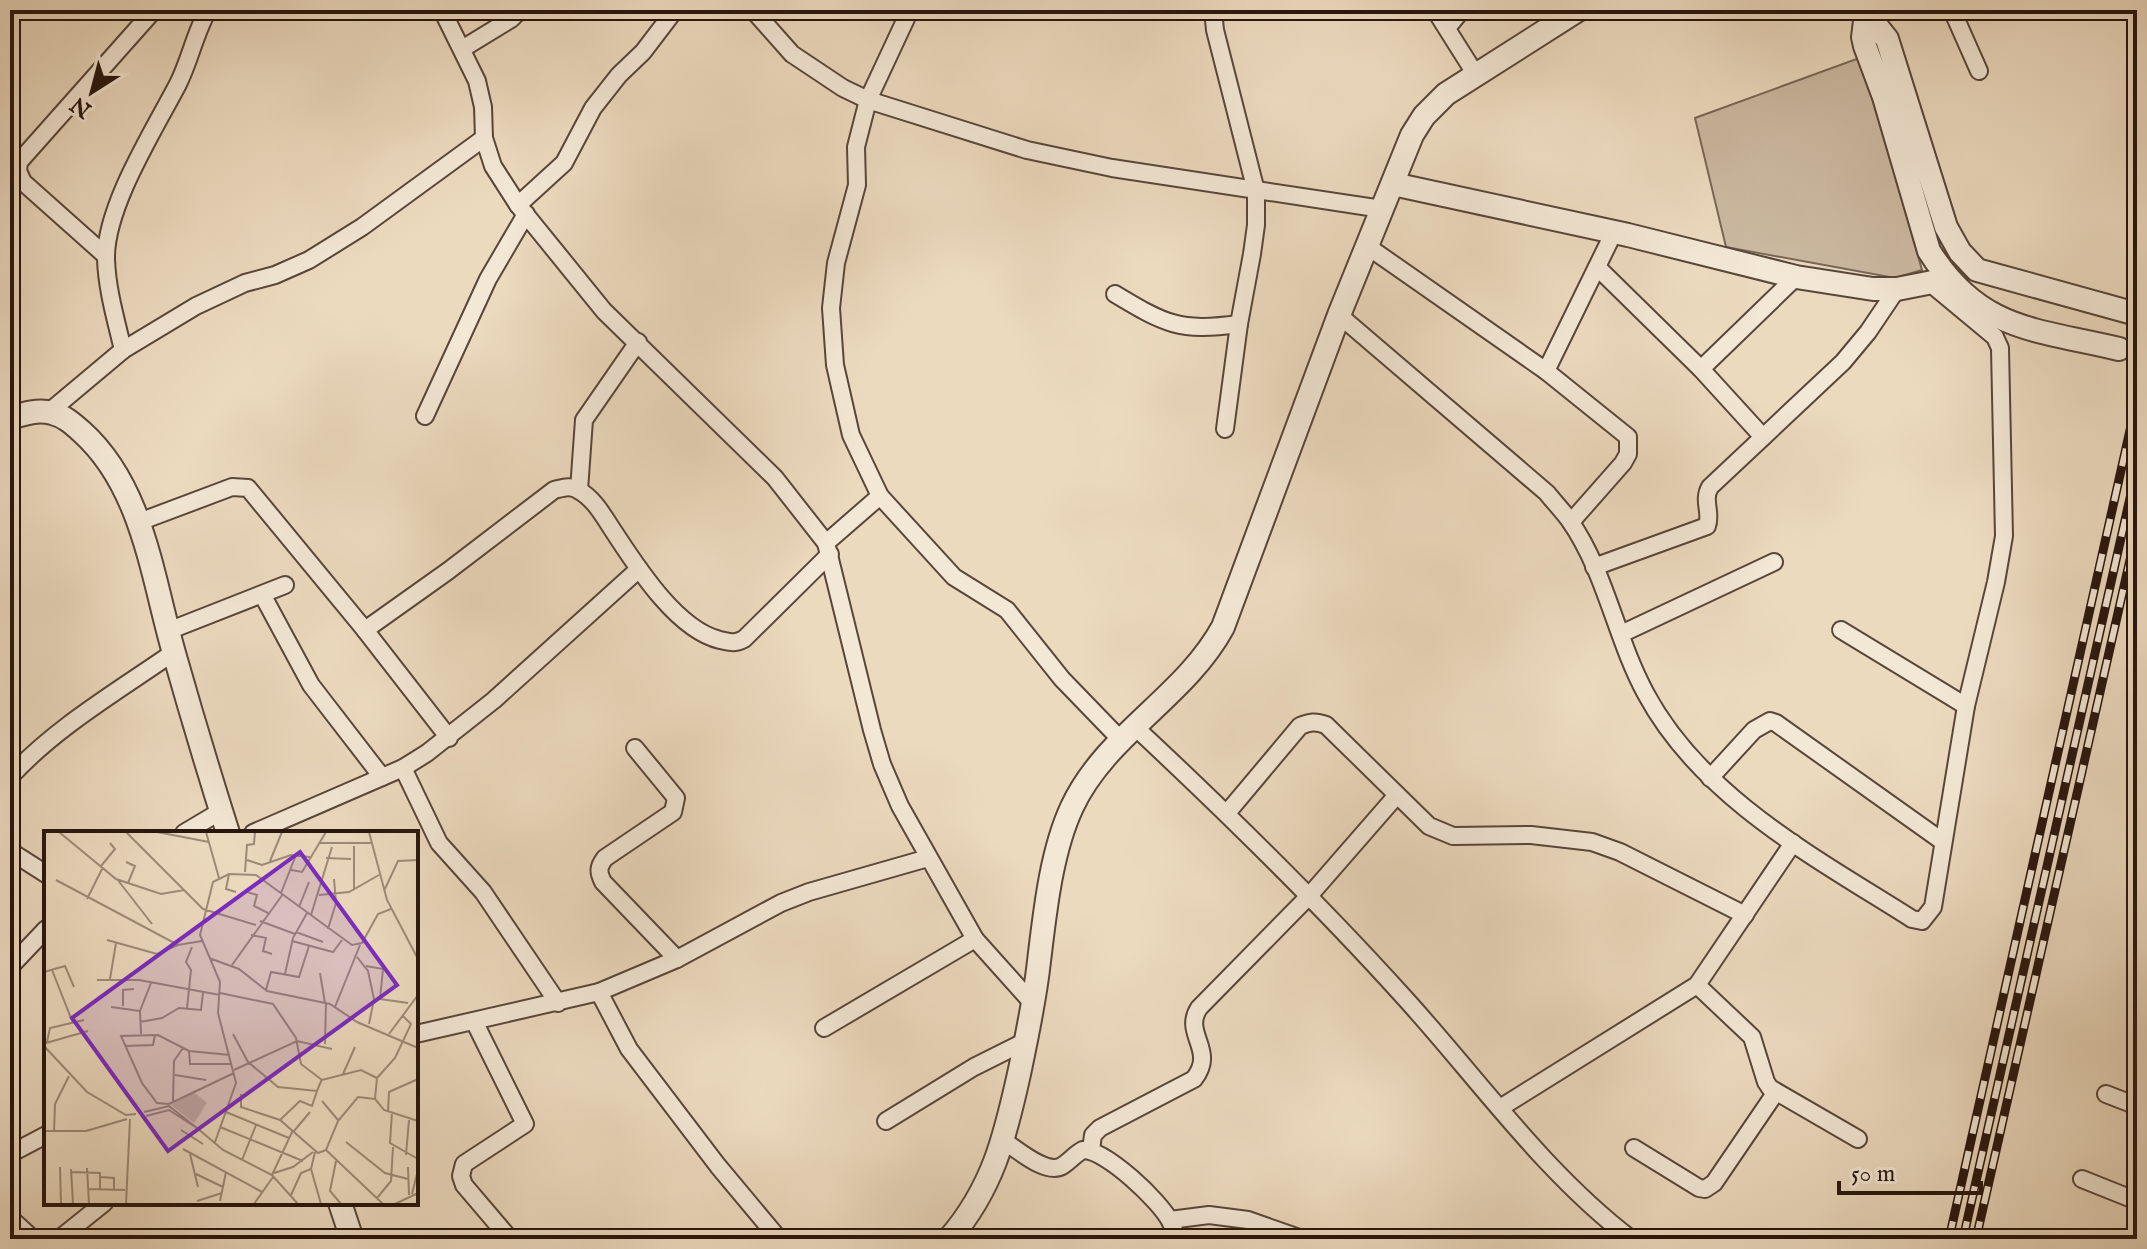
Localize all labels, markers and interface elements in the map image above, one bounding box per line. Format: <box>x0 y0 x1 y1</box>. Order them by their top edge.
north arrow <box>52 52 132 132</box>
text: N <box>65 90 98 124</box>
inset map <box>44 831 418 1205</box>
scale bar <box>1839 1145 1981 1195</box>
text: 50 m <box>1851 1159 1895 1190</box>

